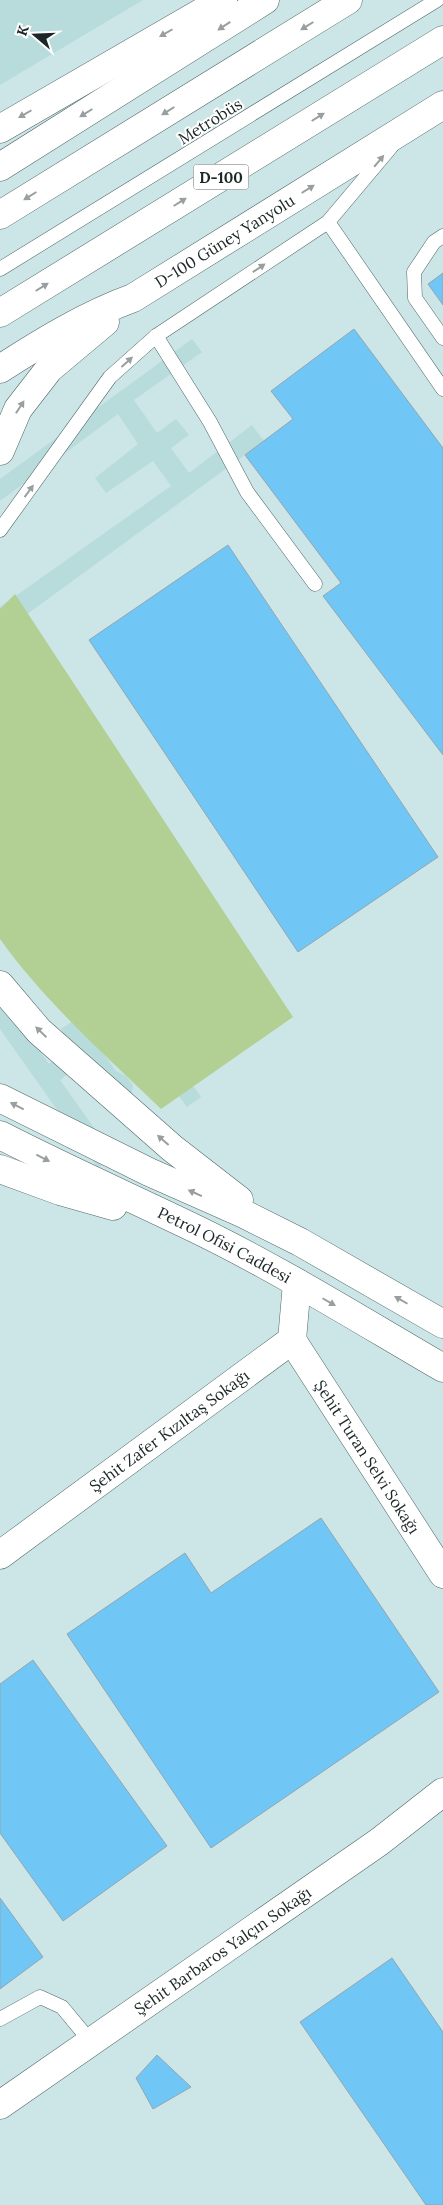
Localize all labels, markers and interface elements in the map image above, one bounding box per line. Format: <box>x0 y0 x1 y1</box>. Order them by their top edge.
north arrow <box>10 10 60 60</box>
one-way arrow <box>300 21 313 30</box>
one-way arrow <box>217 22 230 31</box>
text: K <box>13 23 33 38</box>
one-way arrow <box>158 29 173 37</box>
street label: Metrobüs <box>174 94 246 148</box>
one-way arrow <box>162 106 175 115</box>
one-way arrow <box>80 108 93 117</box>
one-way arrow <box>19 110 32 119</box>
one-way arrow <box>312 112 325 122</box>
one-way arrow <box>374 154 385 167</box>
road number: D-100 <box>194 164 248 190</box>
one-way arrow <box>301 184 314 193</box>
street label: D-100 Güney Yanyolu <box>151 190 299 292</box>
one-way arrow <box>23 192 36 201</box>
one-way arrow <box>173 198 186 207</box>
one-way arrow <box>252 263 266 272</box>
one-way arrow <box>35 283 48 292</box>
one-way arrow <box>121 357 133 368</box>
one-way arrow <box>16 400 25 414</box>
one-way arrow <box>24 484 34 498</box>
one-way arrow <box>35 1026 47 1038</box>
one-way arrow <box>10 1102 24 1110</box>
one-way arrow <box>157 1134 169 1146</box>
one-way arrow <box>36 1154 51 1162</box>
one-way arrow <box>188 1188 202 1196</box>
street label: Petrol Ofisi Caddesi <box>155 1202 295 1287</box>
one-way arrow <box>393 1296 408 1304</box>
one-way arrow <box>322 1297 335 1306</box>
street label: Şehit Zafer Kızıltaş Sokağı <box>85 1365 253 1496</box>
street label: Şehit Turan Selvi Sokağı <box>310 1376 424 1537</box>
street label: Şehit Barbaros Yalçın Sokağı <box>130 1882 315 2019</box>

